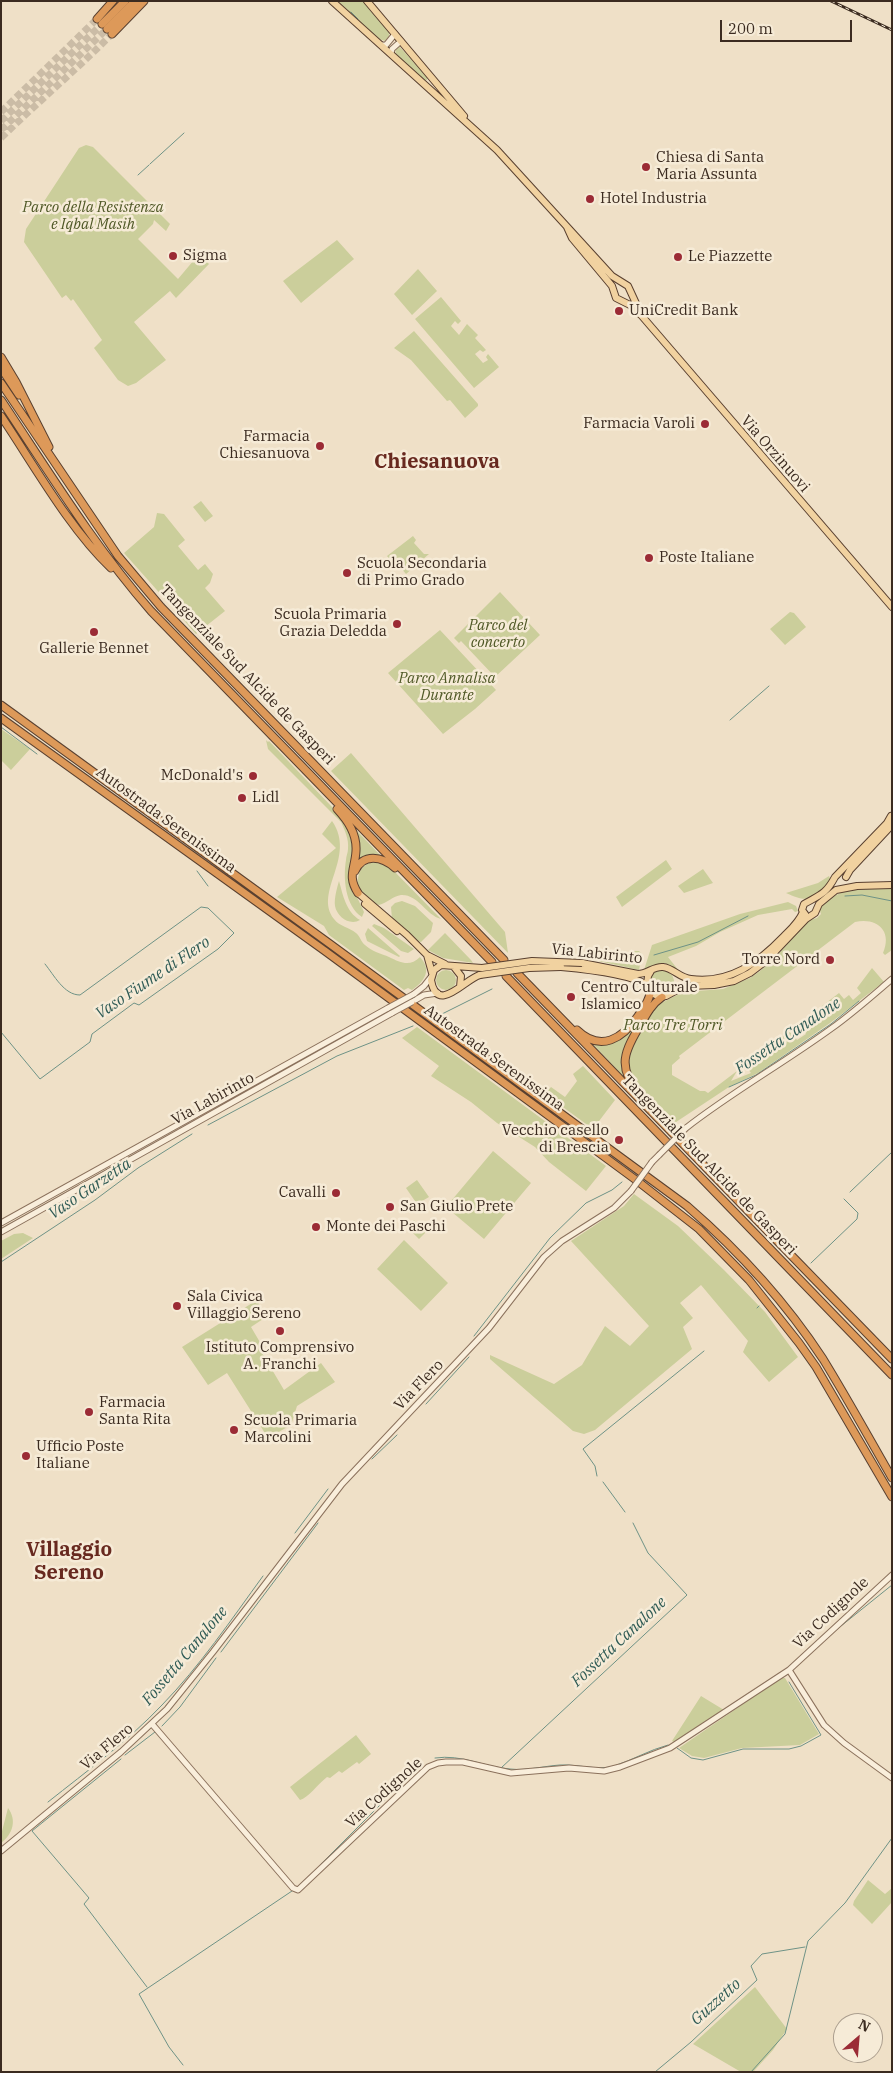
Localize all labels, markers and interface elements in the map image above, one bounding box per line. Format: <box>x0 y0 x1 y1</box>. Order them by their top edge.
scale bar <box>723 10 856 42</box>
text: 200 m <box>728 19 773 38</box>
place label: Chiesa di Santa Maria Assunta <box>656 149 764 184</box>
marker: Chiesa di Santa Maria Assunta <box>640 161 652 173</box>
place label: Hotel Industria <box>600 190 707 208</box>
marker: Hotel Industria <box>584 193 596 205</box>
park label: Parco della Resistenza e Iqbal Masih <box>22 199 164 234</box>
place label: Sigma <box>183 247 227 265</box>
place label: Le Piazzette <box>688 248 772 266</box>
marker: Sigma <box>167 250 179 262</box>
marker: Le Piazzette <box>672 251 684 263</box>
place label: UniCredit Bank <box>629 302 738 320</box>
marker: UniCredit Bank <box>613 305 625 317</box>
street label: Via Orzinuovi <box>737 412 813 496</box>
place label: Farmacia Varoli <box>583 415 695 433</box>
marker: Farmacia Varoli <box>699 418 711 430</box>
place label: Farmacia Chiesanuova <box>219 428 310 463</box>
marker: Farmacia Chiesanuova <box>314 440 326 452</box>
district label: Chiesanuova <box>374 450 500 474</box>
place label: Poste Italiane <box>659 549 754 567</box>
marker: Poste Italiane <box>643 552 655 564</box>
place label: Scuola Secondaria di Primo Grado <box>357 555 487 590</box>
marker: Scuola Secondaria di Primo Grado <box>341 567 353 579</box>
street label: Tangenziale Sud Alcide de Gasperi <box>156 581 338 769</box>
place label: Scuola Primaria Grazia Deledda <box>274 606 387 641</box>
park label: Parco del concerto <box>468 617 528 652</box>
marker: Scuola Primaria Grazia Deledda <box>391 618 403 630</box>
marker: Gallerie Bennet <box>88 626 100 638</box>
place label: Gallerie Bennet <box>39 640 149 658</box>
park label: Parco Annalisa Durante <box>398 670 496 705</box>
street label: Autostrada Serenissima <box>92 763 240 877</box>
place label: McDonald's <box>161 767 243 785</box>
marker: McDonald's <box>247 770 259 782</box>
place label: Lidl <box>252 789 279 807</box>
marker: Lidl <box>236 792 248 804</box>
water label: Vaso Fiume di Flero <box>92 933 214 1023</box>
street label: Via Labirinto <box>551 940 643 968</box>
place label: Torre Nord <box>742 951 820 969</box>
marker: Torre Nord <box>824 954 836 966</box>
place label: Centro Culturale Islamico <box>581 979 698 1014</box>
marker: Centro Culturale Islamico <box>565 991 577 1003</box>
water label: Fossetta Canalone <box>732 994 844 1078</box>
street label: Autostrada Serenissima <box>420 1001 568 1115</box>
park label: Parco Tre Torri <box>624 1017 722 1035</box>
street label: Via Labirinto <box>169 1069 257 1129</box>
street label: Tangenziale Sud Alcide de Gasperi <box>618 1071 800 1259</box>
place label: Vecchio casello di Brescia <box>502 1122 609 1157</box>
marker: Vecchio casello di Brescia <box>613 1134 625 1146</box>
water label: Vaso Garzetta <box>45 1154 135 1224</box>
place label: Cavalli <box>279 1184 326 1202</box>
marker: Cavalli <box>330 1187 342 1199</box>
place label: San Giulio Prete <box>400 1198 513 1216</box>
marker: San Giulio Prete <box>384 1201 396 1213</box>
place label: Monte dei Paschi <box>326 1218 446 1236</box>
marker: Monte dei Paschi <box>310 1221 322 1233</box>
place label: Sala Civica Villaggio Sereno <box>187 1288 301 1323</box>
marker: Sala Civica Villaggio Sereno <box>171 1300 183 1312</box>
marker: Istituto Comprensivo A. Franchi <box>274 1325 286 1337</box>
place label: Istituto Comprensivo A. Franchi <box>206 1339 354 1374</box>
street label: Via Flero <box>391 1356 447 1414</box>
place label: Farmacia Santa Rita <box>99 1394 171 1429</box>
marker: Farmacia Santa Rita <box>83 1406 95 1418</box>
place label: Scuola Primaria Marcolini <box>244 1412 357 1447</box>
marker: Scuola Primaria Marcolini <box>228 1424 240 1436</box>
place label: Ufficio Poste Italiane <box>36 1438 124 1473</box>
marker: Ufficio Poste Italiane <box>20 1450 32 1462</box>
district label: Villaggio Sereno <box>26 1538 112 1585</box>
street label: Via Codignole <box>789 1573 873 1653</box>
water label: Fossetta Canalone <box>567 1593 671 1691</box>
water label: Fossetta Canalone <box>138 1603 232 1709</box>
street label: Via Flero <box>77 1720 137 1774</box>
street label: Via Codignole <box>342 1754 426 1832</box>
water label: Guzzetto <box>687 1975 745 2029</box>
north arrow <box>833 2013 883 2063</box>
text: N <box>855 2015 873 2036</box>

